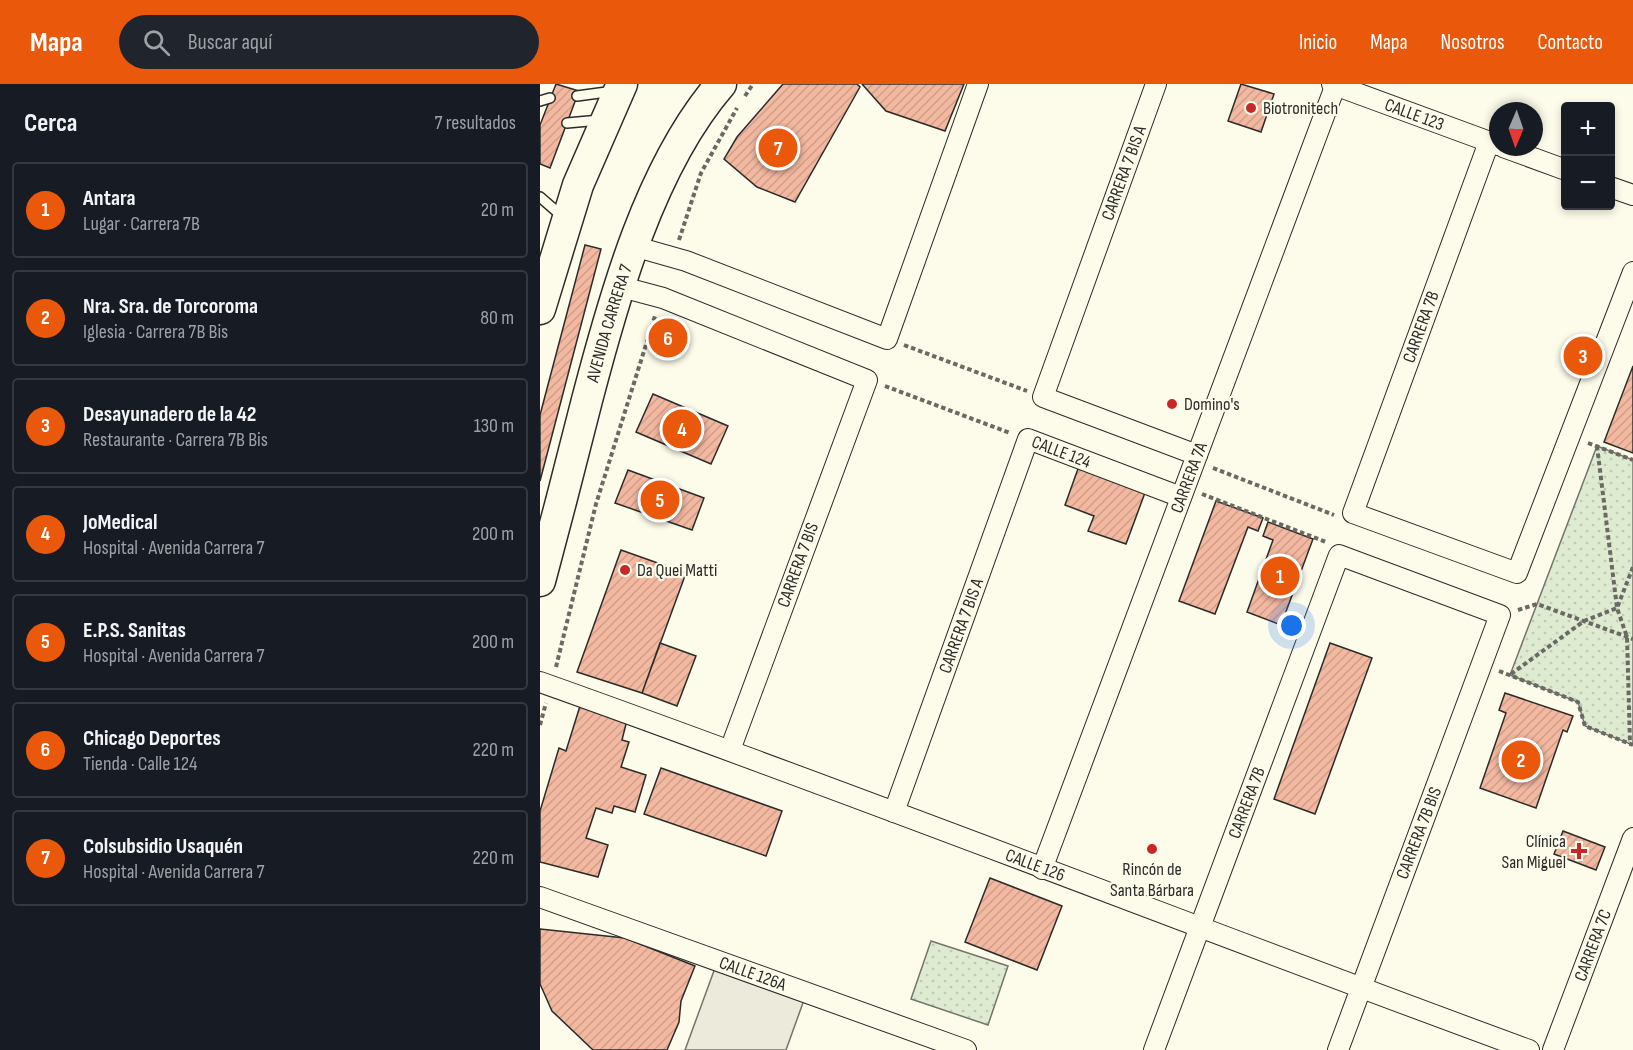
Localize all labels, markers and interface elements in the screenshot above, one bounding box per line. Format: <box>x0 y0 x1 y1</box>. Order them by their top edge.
search box <box>119 15 539 69</box>
text: Mapa <box>30 26 83 59</box>
icon: search <box>140 26 173 59</box>
text: Buscar aquí <box>188 29 272 56</box>
text: Inicio <box>1299 30 1337 55</box>
text: Mapa <box>1370 30 1408 55</box>
text: Nosotros <box>1441 30 1505 55</box>
text: Contacto <box>1538 30 1603 55</box>
street label: CALLE 123 <box>1382 94 1447 135</box>
place label: Biotronitech <box>1263 98 1338 119</box>
marker: Biotronitech <box>1244 101 1258 115</box>
north arrow <box>1489 102 1543 156</box>
map controls <box>1561 102 1615 210</box>
button: + <box>1561 102 1615 156</box>
text: Cerca <box>24 108 77 139</box>
text: 7 resultados <box>435 111 516 135</box>
street label: CARRERA 7 BIS A <box>1097 123 1151 223</box>
pin: 7 <box>758 126 798 170</box>
button: − <box>1561 156 1615 210</box>
text: Antara <box>83 185 135 212</box>
text: 1 <box>42 198 49 222</box>
text: 20 m <box>481 198 514 222</box>
text: Lugar · Carrera 7B <box>83 212 200 236</box>
street label: AVENIDA CARRERA 7 <box>581 261 637 385</box>
street label: CARRERA 7B <box>1398 288 1444 366</box>
text: Nra. Sra. de Torcoroma <box>83 293 258 320</box>
text: 2 <box>41 306 50 330</box>
text: 80 m <box>480 306 514 330</box>
pin: 6 <box>648 316 688 360</box>
text: Iglesia · Carrera 7B Bis <box>83 320 228 344</box>
pin: 3 <box>1564 334 1602 378</box>
place label: Domino's <box>1184 394 1240 415</box>
marker: Domino's <box>1165 397 1179 411</box>
text: Desayunadero de la 42 <box>83 401 256 428</box>
pin: 4 <box>662 406 702 452</box>
text: 3 <box>41 414 50 438</box>
text: 130 m <box>474 414 514 438</box>
text: Restaurante · Carrera 7B Bis <box>83 428 268 452</box>
street label: CALLE 124 <box>1029 431 1094 473</box>
street label: CARRERA 7A <box>1166 439 1212 516</box>
pin: 5 <box>640 478 680 522</box>
text: JoMedical <box>83 509 157 536</box>
street label: CARRERA 7 BIS <box>773 519 823 610</box>
text: 4 <box>41 522 50 546</box>
text: 200 m <box>472 522 514 546</box>
text: Hospital · Avenida Carrera 7 <box>83 536 264 560</box>
pin: 1 <box>1260 554 1300 598</box>
place label: Da Quei Matti <box>637 560 717 581</box>
marker: Da Quei Matti <box>618 563 632 577</box>
street label: CARRERA 7 BIS A <box>934 575 988 676</box>
your location <box>1277 611 1306 640</box>
text: E.P.S. Sanitas <box>83 617 186 644</box>
text: 5 <box>41 630 50 654</box>
text: 200 m <box>472 630 514 654</box>
text: Hospital · Avenida Carrera 7 <box>83 644 264 668</box>
text: Chicago Deportes <box>83 725 221 752</box>
text: 6 <box>41 738 50 762</box>
text: 220 m <box>473 738 514 762</box>
pin: 2 <box>1502 738 1540 782</box>
text: Tienda · Calle 124 <box>83 752 197 776</box>
street label: CARRERA 7B <box>1224 764 1269 841</box>
street label: CARRERA 7B BIS <box>1392 784 1446 882</box>
place label: Clínica San Miguel <box>1501 831 1566 873</box>
text: Colsubsidio Usaquén <box>83 833 243 860</box>
marker: Rincón de Santa Bárbara <box>1145 842 1159 856</box>
marker: Clínica San Miguel <box>1570 842 1588 860</box>
street label: CALLE 126 <box>1003 844 1068 886</box>
text: 7 <box>41 846 50 870</box>
text: 220 m <box>473 846 514 870</box>
place label: Rincón de Santa Bárbara <box>1110 859 1194 901</box>
text: Hospital · Avenida Carrera 7 <box>83 860 264 884</box>
street label: CARRERA 7C <box>1569 906 1616 984</box>
street label: CALLE 126A <box>716 952 789 995</box>

